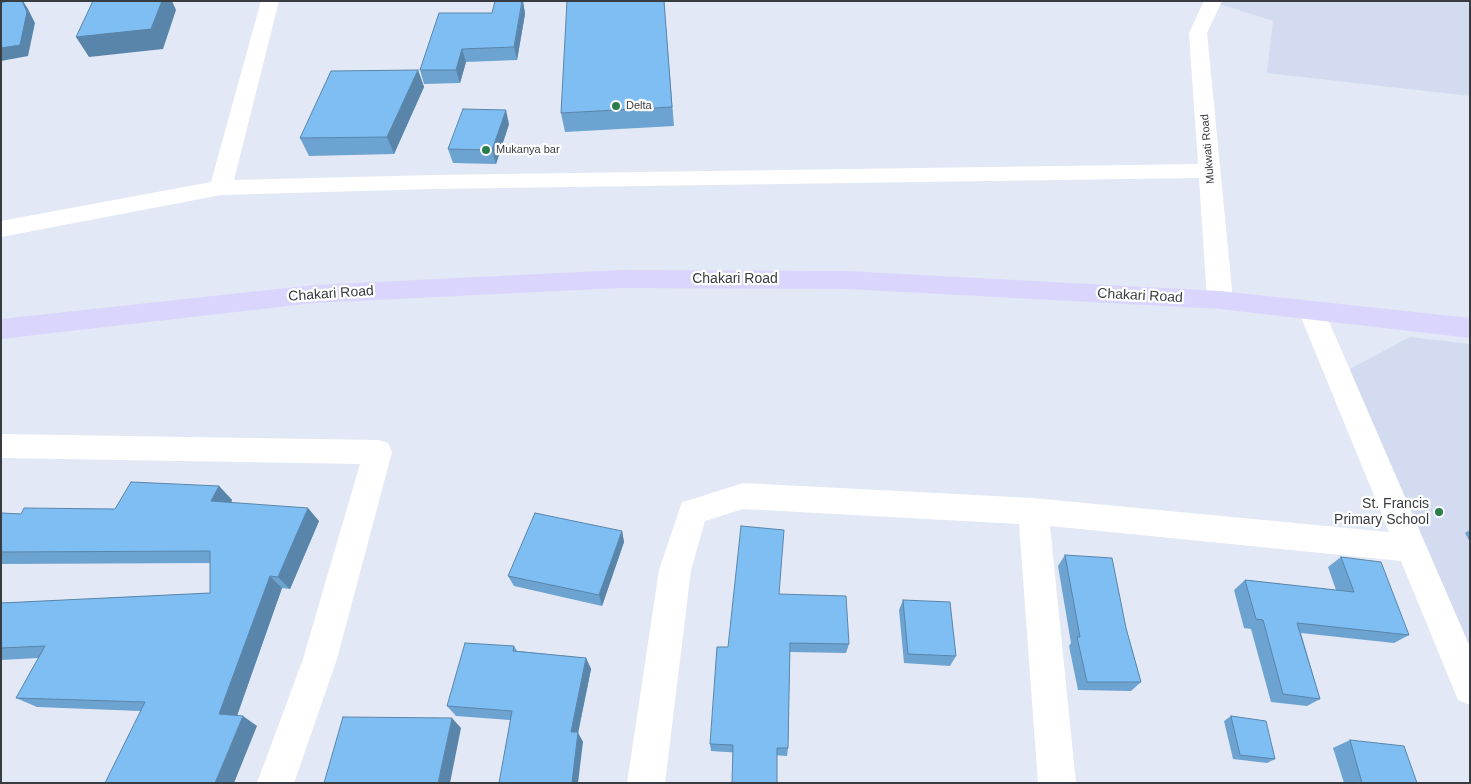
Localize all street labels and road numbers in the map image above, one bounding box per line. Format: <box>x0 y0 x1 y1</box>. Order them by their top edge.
street label: Mukwati Road <box>1198 114 1218 184</box>
street label: Chakari Road <box>692 271 778 287</box>
street label: Chakari Road <box>288 283 374 305</box>
street label: Chakari Road <box>1097 285 1183 307</box>

